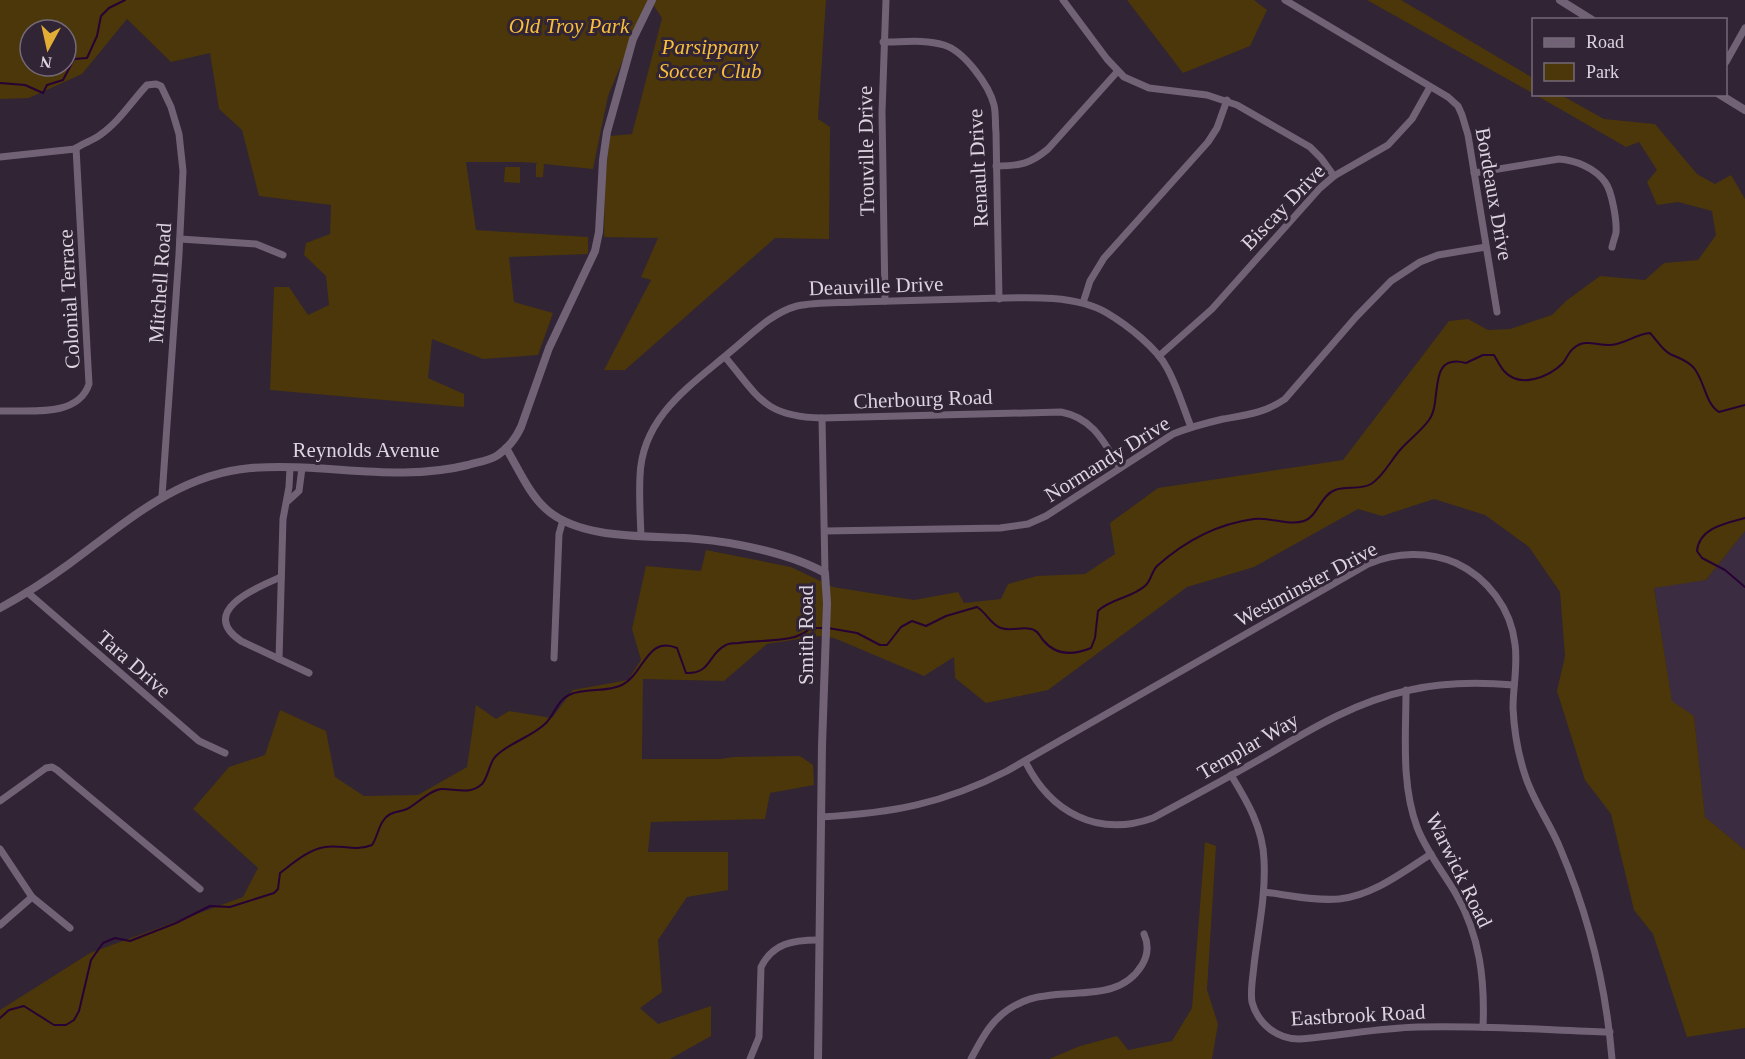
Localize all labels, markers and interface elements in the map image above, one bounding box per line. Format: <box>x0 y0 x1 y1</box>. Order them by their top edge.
park label: Old Troy Park <box>509 14 630 38</box>
north arrow <box>18 18 78 78</box>
legend <box>1532 18 1727 96</box>
text: Road <box>1586 32 1624 52</box>
park label: Parsippany Soccer Club <box>658 35 762 83</box>
text: N <box>39 53 53 72</box>
text: Park <box>1586 62 1619 82</box>
street label: Trouville Drive <box>853 86 879 216</box>
street label: Renault Drive <box>963 108 993 228</box>
street label: Bordeaux Drive <box>1470 126 1518 262</box>
street label: Biscay Drive <box>1236 159 1330 255</box>
street label: Mitchell Road <box>144 221 176 344</box>
street label: Colonial Terrace <box>53 229 85 369</box>
street label: Deauville Drive <box>808 272 944 300</box>
street label: Cherbourg Road <box>853 385 993 413</box>
street label: Normandy Drive <box>1040 411 1174 507</box>
street label: Reynolds Avenue <box>292 438 440 462</box>
street label: Westminster Drive <box>1231 536 1381 632</box>
street label: Smith Road <box>794 585 818 685</box>
street label: Tara Drive <box>92 625 176 703</box>
street label: Templar Way <box>1193 707 1303 785</box>
street label: Warwick Road <box>1421 809 1497 932</box>
street label: Eastbrook Road <box>1290 999 1426 1031</box>

